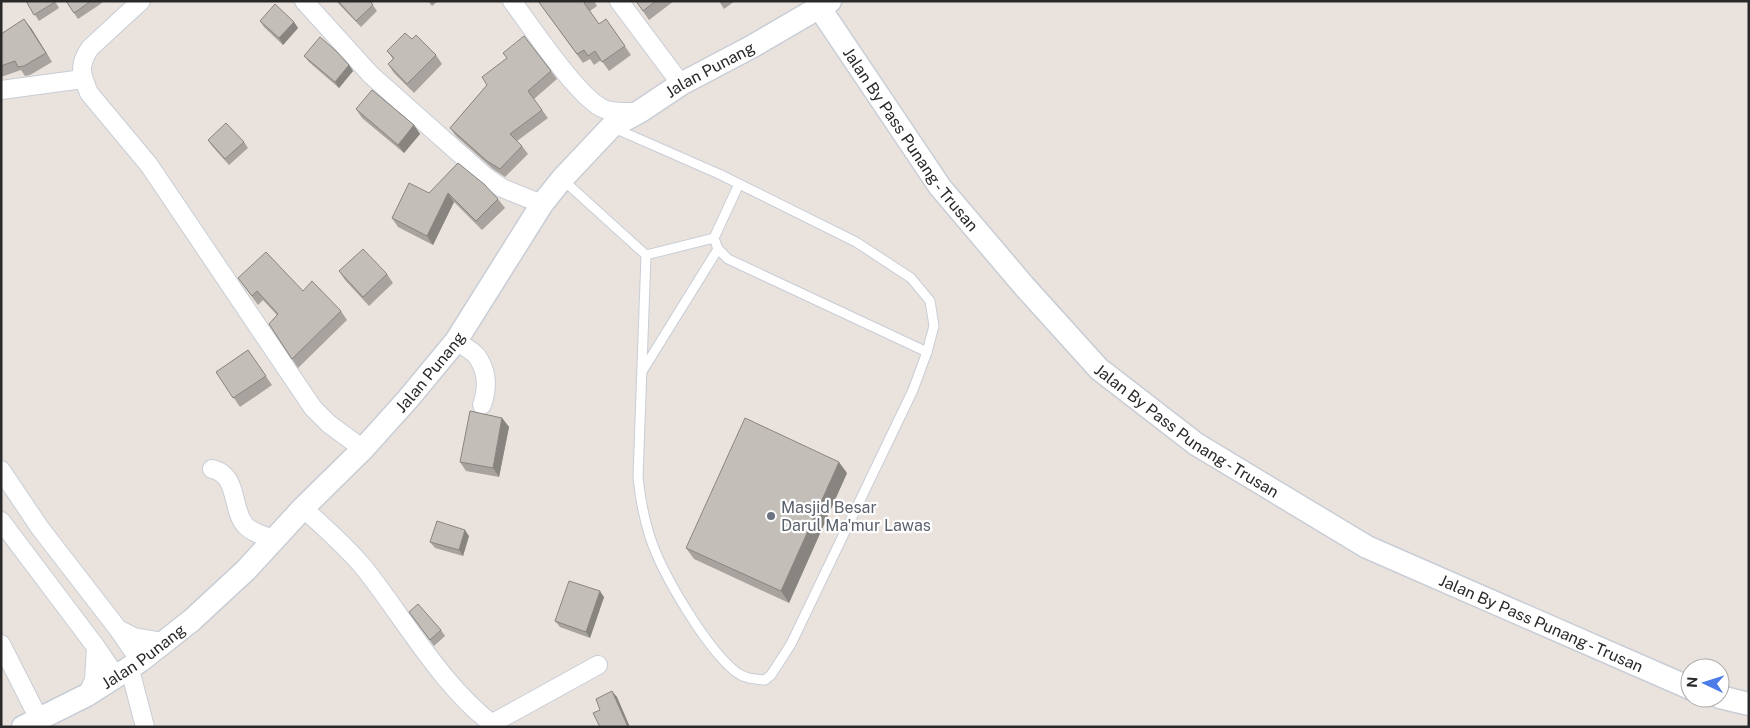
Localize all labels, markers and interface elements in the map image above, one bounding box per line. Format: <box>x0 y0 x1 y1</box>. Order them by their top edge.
street label: Jalan Punang <box>662 37 758 101</box>
street label: Jalan By Pass Punang - Trusan <box>839 44 983 235</box>
street label: Jalan Punang <box>391 328 469 416</box>
street label: Jalan By Pass Punang - Trusan <box>1091 360 1282 501</box>
place label: Masjid Besar Darul Ma'mur Lawas <box>781 498 931 535</box>
marker: Masjid Besar Darul Ma'mur Lawas <box>765 510 777 522</box>
street label: Jalan By Pass Punang - Trusan <box>1436 570 1646 676</box>
street label: Jalan Punang <box>98 620 189 693</box>
north arrow <box>1680 658 1730 708</box>
text: N <box>1684 676 1700 688</box>

